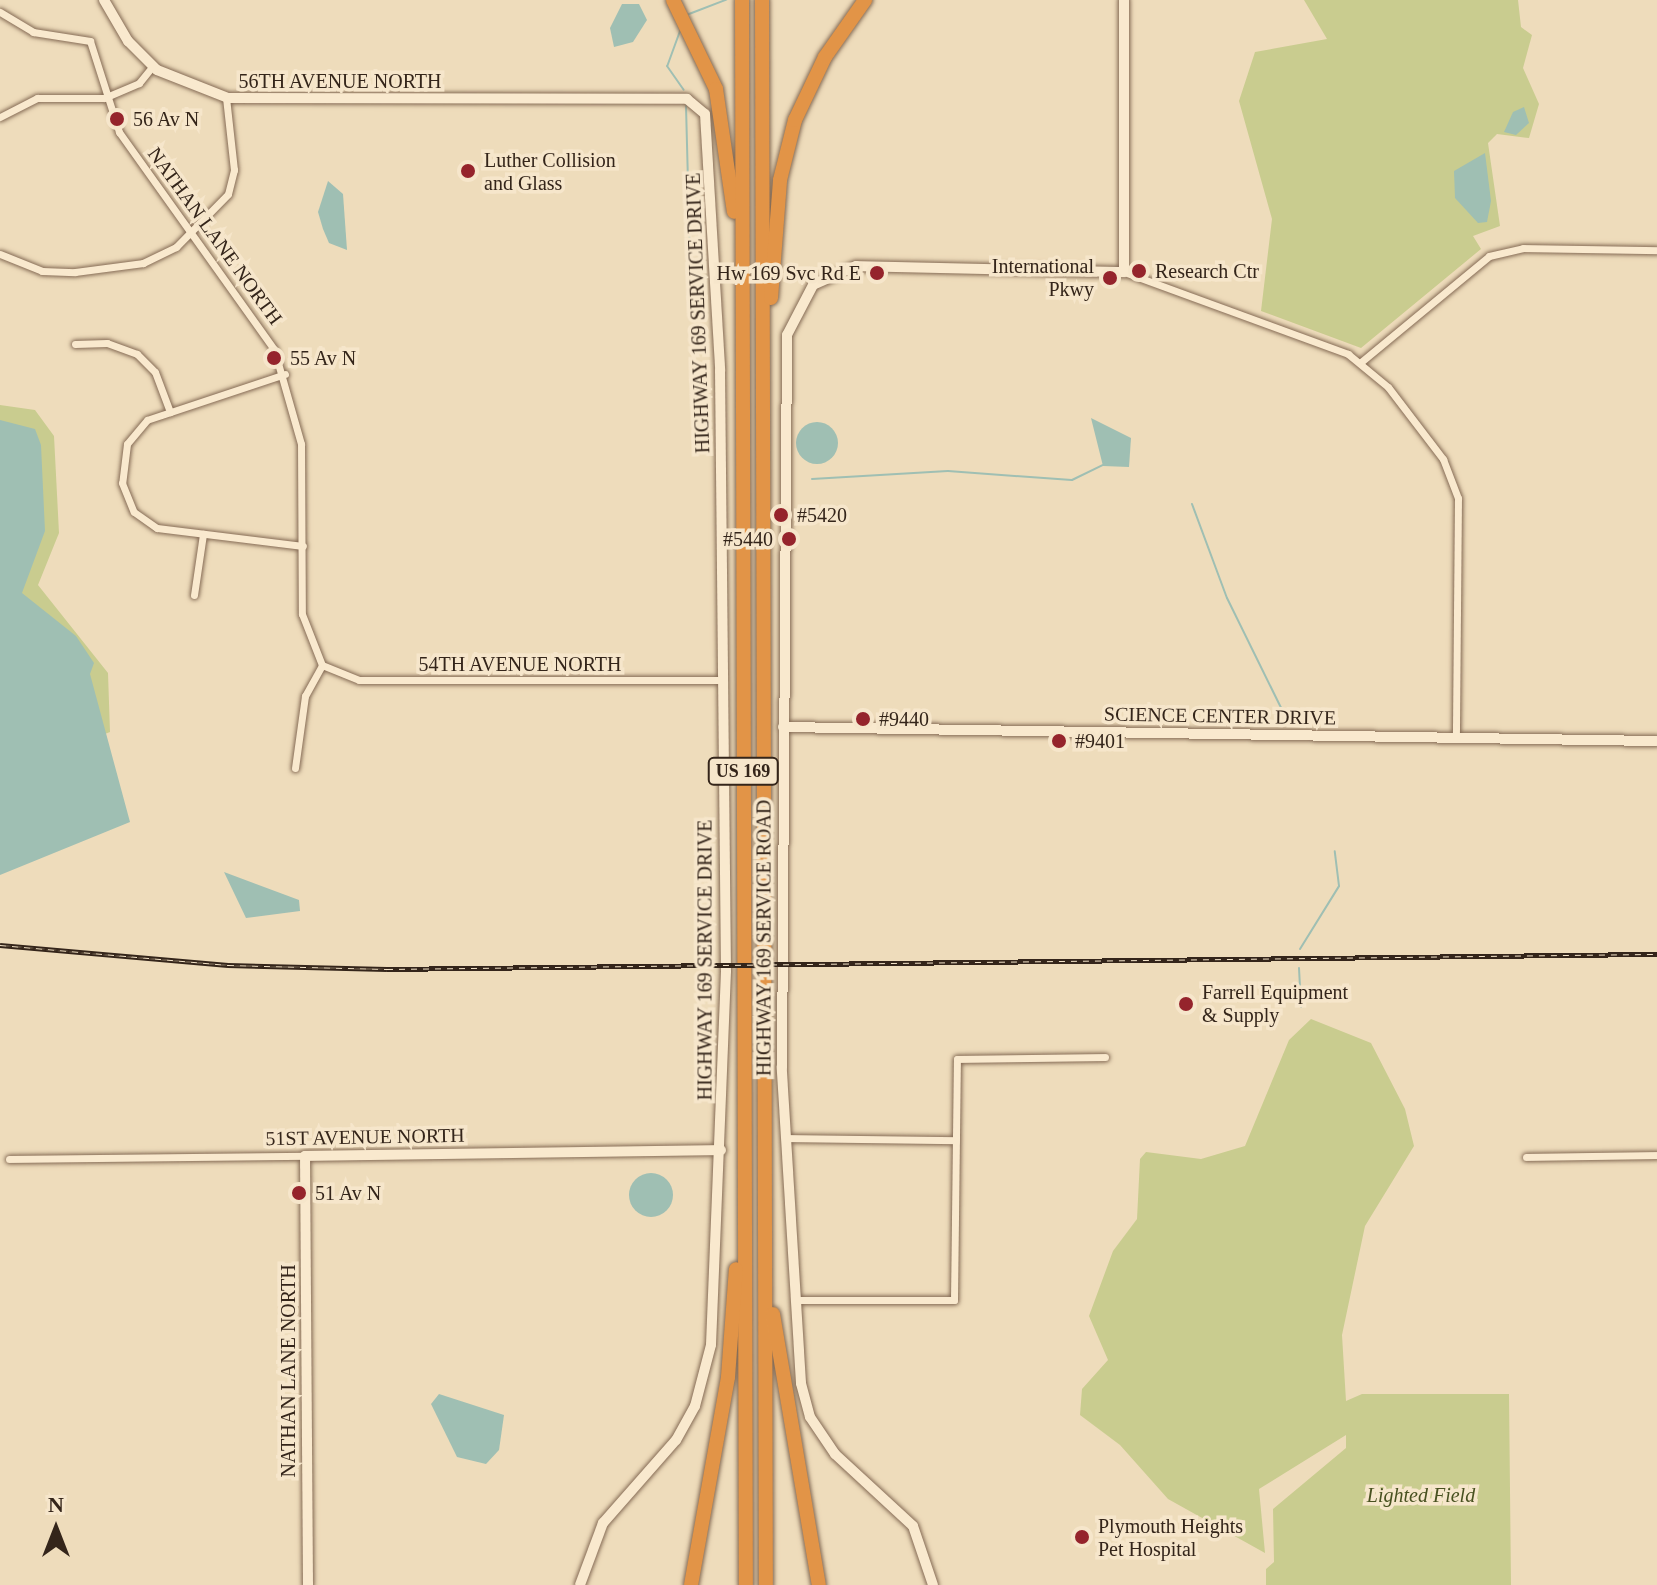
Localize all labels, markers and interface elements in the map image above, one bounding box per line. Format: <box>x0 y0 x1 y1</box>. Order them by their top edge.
street label: 56TH AVENUE NORTH <box>238 69 442 93</box>
place label: 56 Av N <box>133 107 200 131</box>
marker: 56 Av N <box>108 110 126 128</box>
street label: NATHAN LANE NORTH <box>143 143 287 329</box>
place label: Luther Collision and Glass <box>484 148 616 195</box>
marker: Luther Collision and Glass <box>459 162 477 180</box>
street label: HIGHWAY 169 SERVICE DRIVE <box>681 172 715 454</box>
place label: International Pkwy <box>992 254 1094 301</box>
place label: Research Ctr <box>1155 259 1259 283</box>
place label: Hw 169 Svc Rd E <box>717 261 861 285</box>
marker: Research Ctr <box>1130 262 1148 280</box>
marker: Hw 169 Svc Rd E <box>868 264 886 282</box>
marker: International Pkwy <box>1101 269 1119 287</box>
place label: 55 Av N <box>290 346 357 370</box>
marker: 55 Av N <box>265 349 283 367</box>
place label: #5420 <box>797 503 847 527</box>
marker: #5420 <box>772 506 790 524</box>
place label: #5440 <box>723 527 773 551</box>
marker: #5440 <box>780 530 798 548</box>
street label: 54TH AVENUE NORTH <box>418 652 622 676</box>
street label: SCIENCE CENTER DRIVE <box>1104 702 1336 730</box>
place label: #9440 <box>879 707 929 731</box>
marker: #9440 <box>854 710 872 728</box>
place label: #9401 <box>1075 729 1125 753</box>
marker: #9401 <box>1050 732 1068 750</box>
road number: US 169 <box>707 757 779 785</box>
street label: HIGHWAY 169 SERVICE ROAD <box>752 799 776 1077</box>
street label: HIGHWAY 169 SERVICE DRIVE <box>693 819 717 1101</box>
place label: Farrell Equipment & Supply <box>1202 980 1348 1027</box>
marker: Farrell Equipment & Supply <box>1177 995 1195 1013</box>
street label: 51ST AVENUE NORTH <box>264 1123 466 1151</box>
place label: 51 Av N <box>315 1181 382 1205</box>
marker: 51 Av N <box>290 1184 308 1202</box>
street label: NATHAN LANE NORTH <box>276 1264 300 1478</box>
park label: Lighted Field <box>1367 1483 1475 1507</box>
north arrow <box>16 1489 96 1569</box>
text: N <box>48 1492 64 1517</box>
place label: Plymouth Heights Pet Hospital <box>1098 1514 1243 1561</box>
marker: Plymouth Heights Pet Hospital <box>1073 1528 1091 1546</box>

